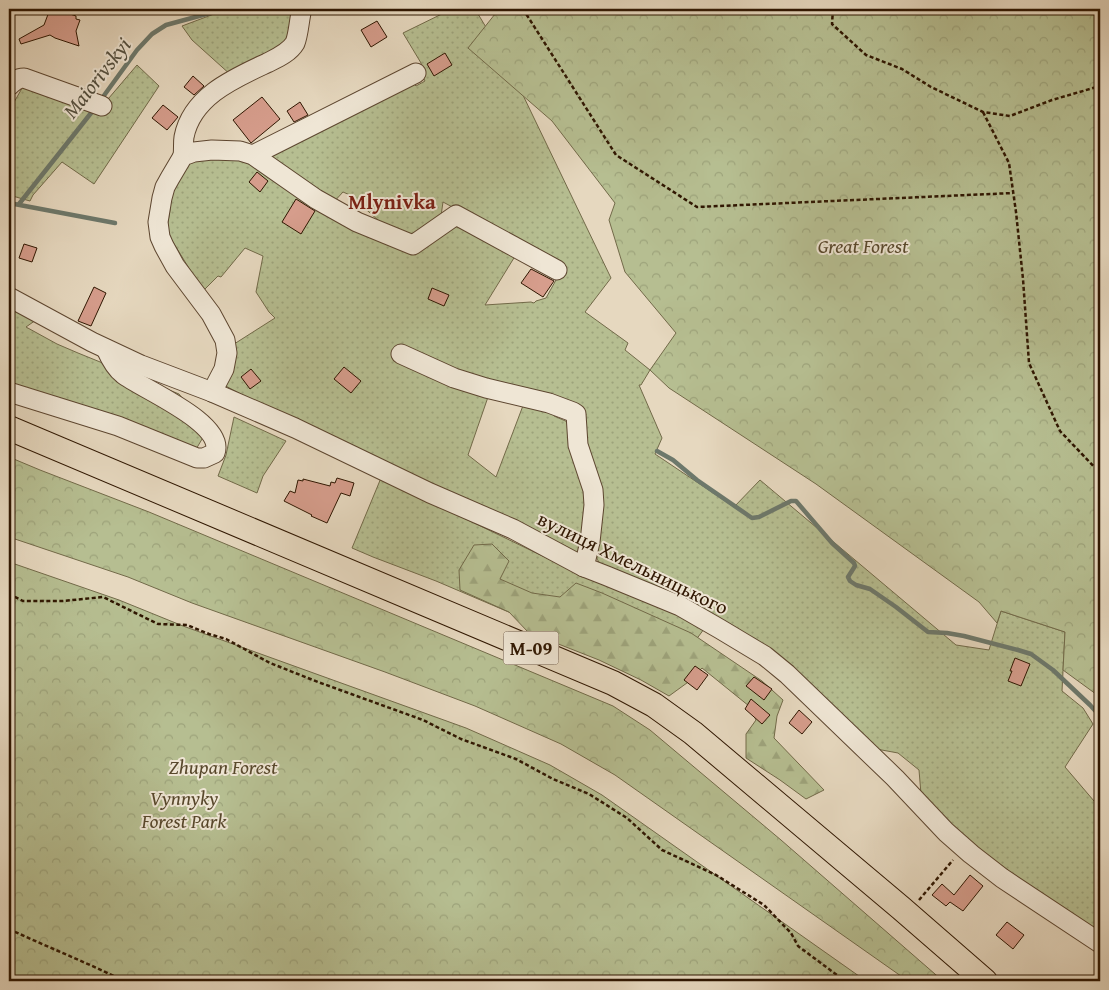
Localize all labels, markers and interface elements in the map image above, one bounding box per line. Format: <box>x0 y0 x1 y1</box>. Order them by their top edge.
water label: Maiorivskyi <box>55 30 138 125</box>
district label: Mlynivka <box>348 186 436 217</box>
park label: Great Forest <box>818 231 909 260</box>
street label: вулиця Хмельницького <box>533 504 733 621</box>
road number: М-09 <box>504 632 558 664</box>
park label: Zhupan Forest <box>169 752 278 781</box>
park label: Vynnyky Forest Park <box>141 783 227 835</box>

